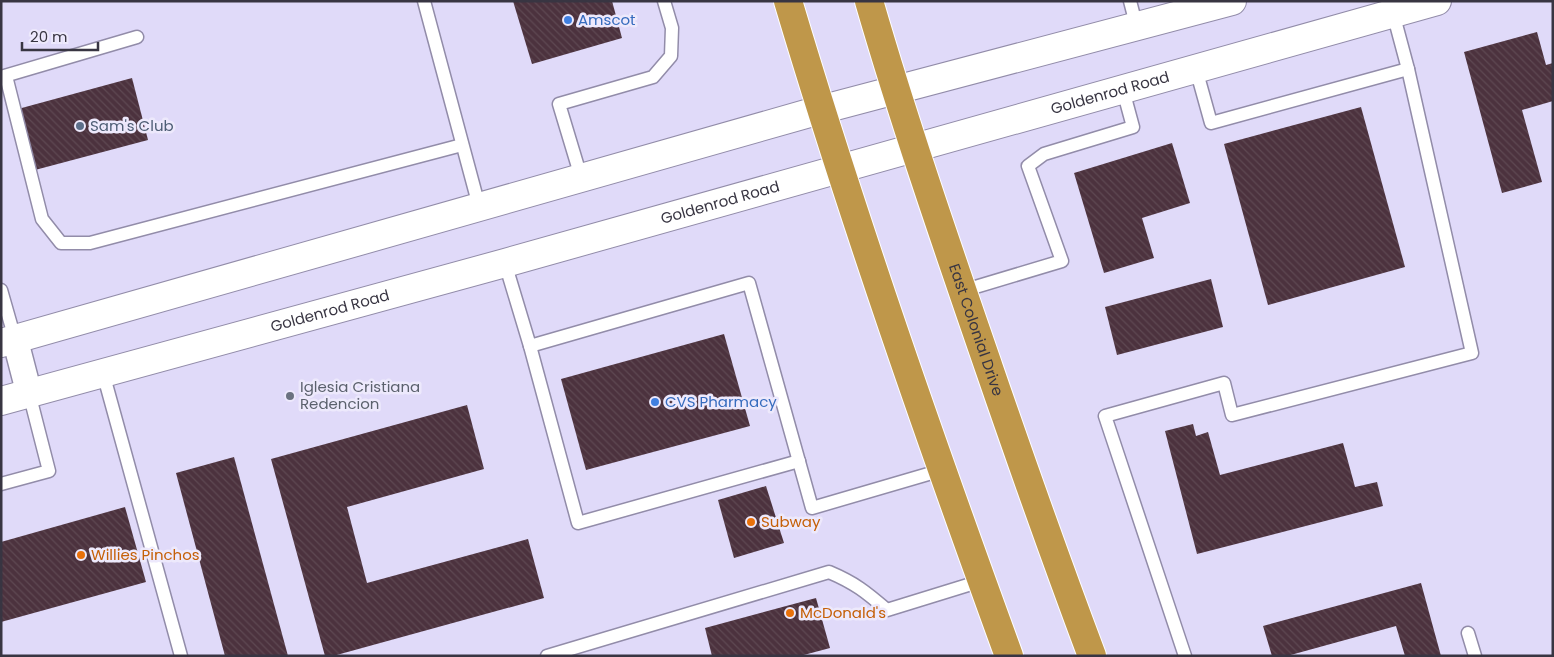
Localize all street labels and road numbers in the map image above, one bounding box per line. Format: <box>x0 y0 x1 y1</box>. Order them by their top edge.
street label: Goldenrod Road <box>1048 66 1172 119</box>
street label: Goldenrod Road <box>658 175 782 229</box>
street label: East Colonial Drive <box>944 261 1009 399</box>
street label: Goldenrod Road <box>268 284 392 337</box>

